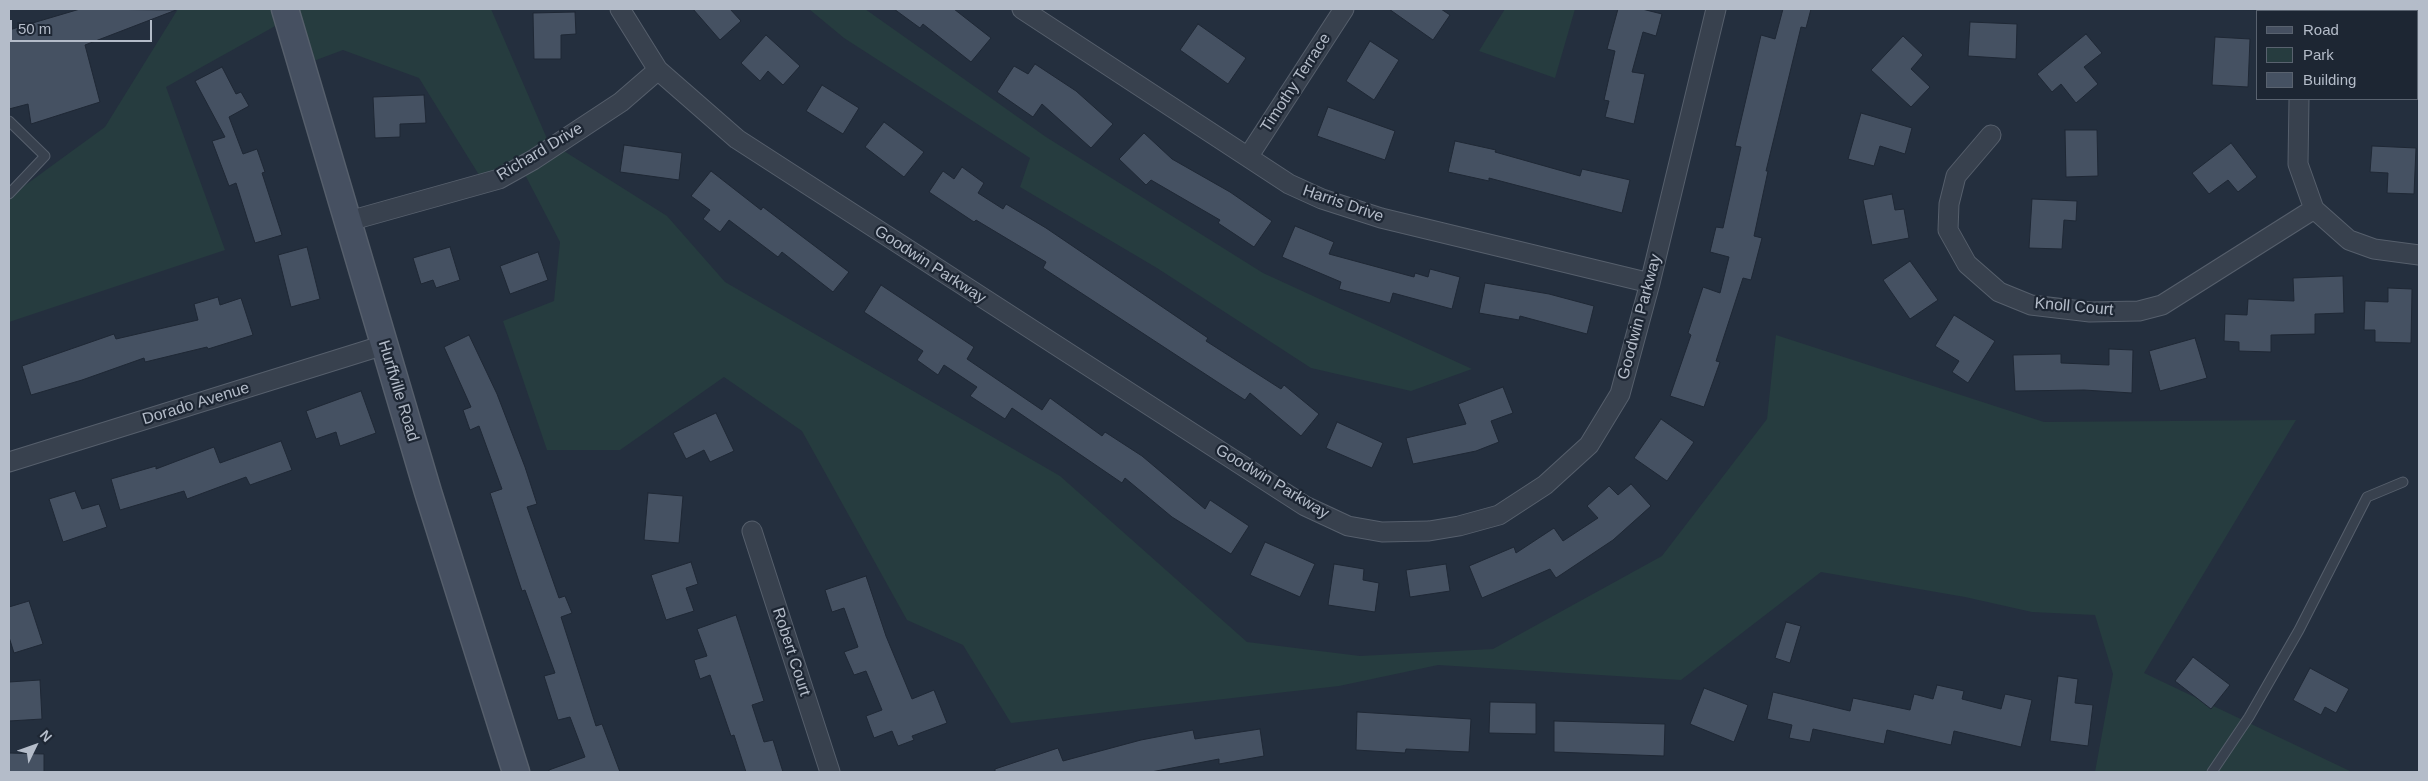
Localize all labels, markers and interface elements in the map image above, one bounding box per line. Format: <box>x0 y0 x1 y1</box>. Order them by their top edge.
scale bar <box>12 10 155 42</box>
legend <box>2256 10 2418 100</box>
text: 50 m <box>18 20 51 37</box>
text: Road <box>2303 21 2339 38</box>
street label: Timothy Terrace <box>1257 30 1335 136</box>
text: Park <box>2303 46 2334 63</box>
text: Building <box>2303 71 2356 88</box>
street label: Richard Drive <box>494 119 586 185</box>
street label: Harris Drive <box>1300 181 1386 227</box>
street label: Goodwin Parkway <box>871 222 989 308</box>
street label: Goodwin Parkway <box>1614 252 1666 382</box>
street label: Knoll Court <box>2034 294 2114 320</box>
street label: Hurffville Road <box>374 338 422 444</box>
street label: Dorado Avenue <box>140 379 252 429</box>
street label: Goodwin Parkway <box>1212 441 1332 523</box>
street label: Robert Court <box>768 605 814 699</box>
north arrow <box>10 721 60 771</box>
text: N <box>37 727 55 745</box>

